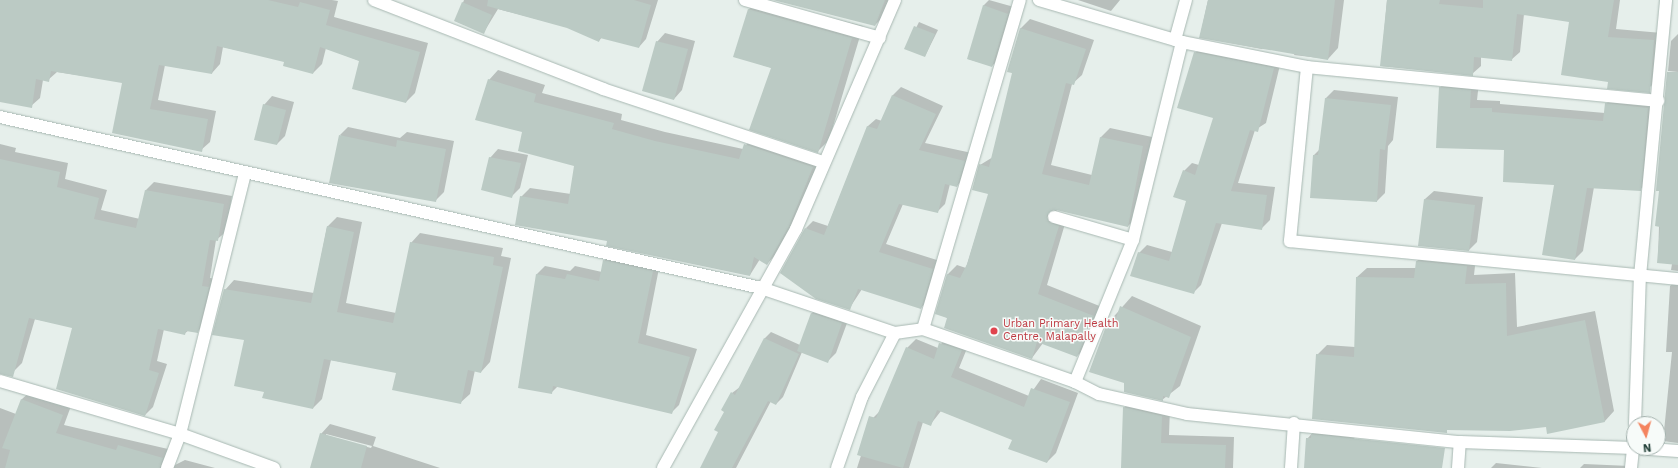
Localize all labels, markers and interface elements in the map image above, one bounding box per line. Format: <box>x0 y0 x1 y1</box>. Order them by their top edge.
place label: Urban Primary Health Centre, Malapally <box>1003 318 1119 344</box>
marker: Urban Primary Health Centre, Malapally <box>988 325 1000 337</box>
north arrow <box>1626 416 1666 456</box>
text: N <box>1642 441 1652 454</box>

